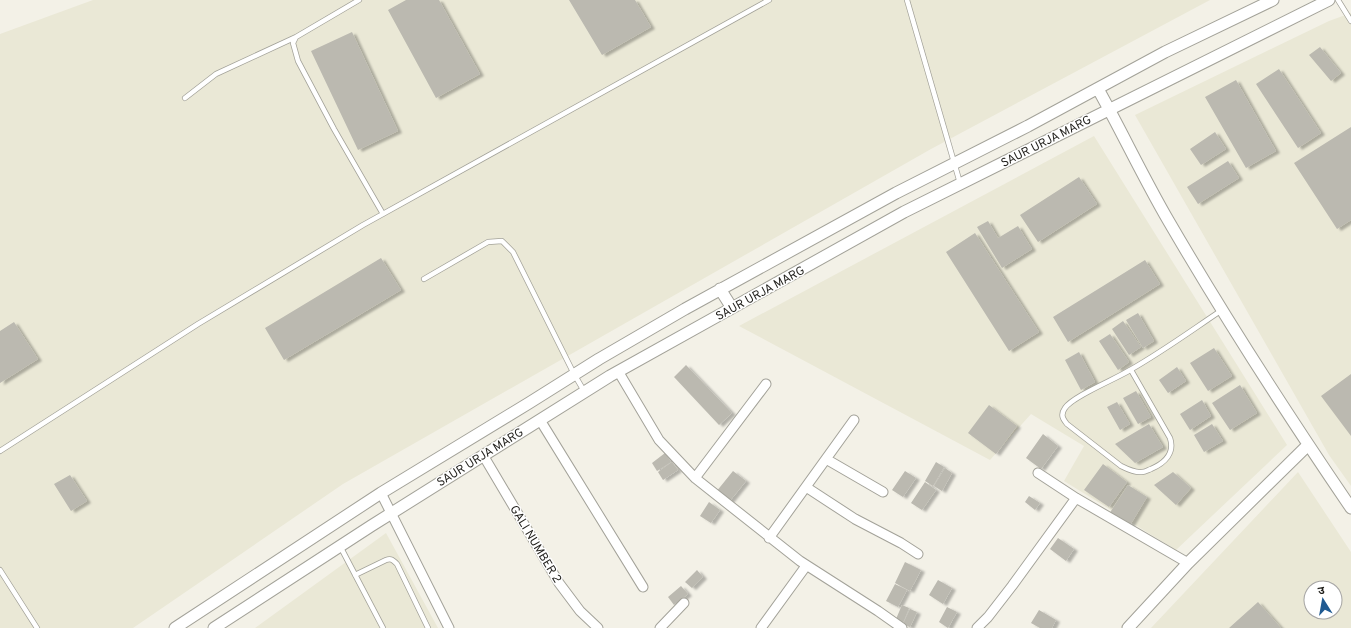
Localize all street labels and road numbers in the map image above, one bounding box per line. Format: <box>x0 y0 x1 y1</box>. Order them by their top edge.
street label: SAUR URJA MARG <box>999 112 1094 172</box>
street label: SAUR URJA MARG <box>713 263 808 325</box>
street label: SAUR URJA MARG <box>434 425 527 491</box>
street label: GALI NUMBER 2 <box>506 503 565 586</box>

